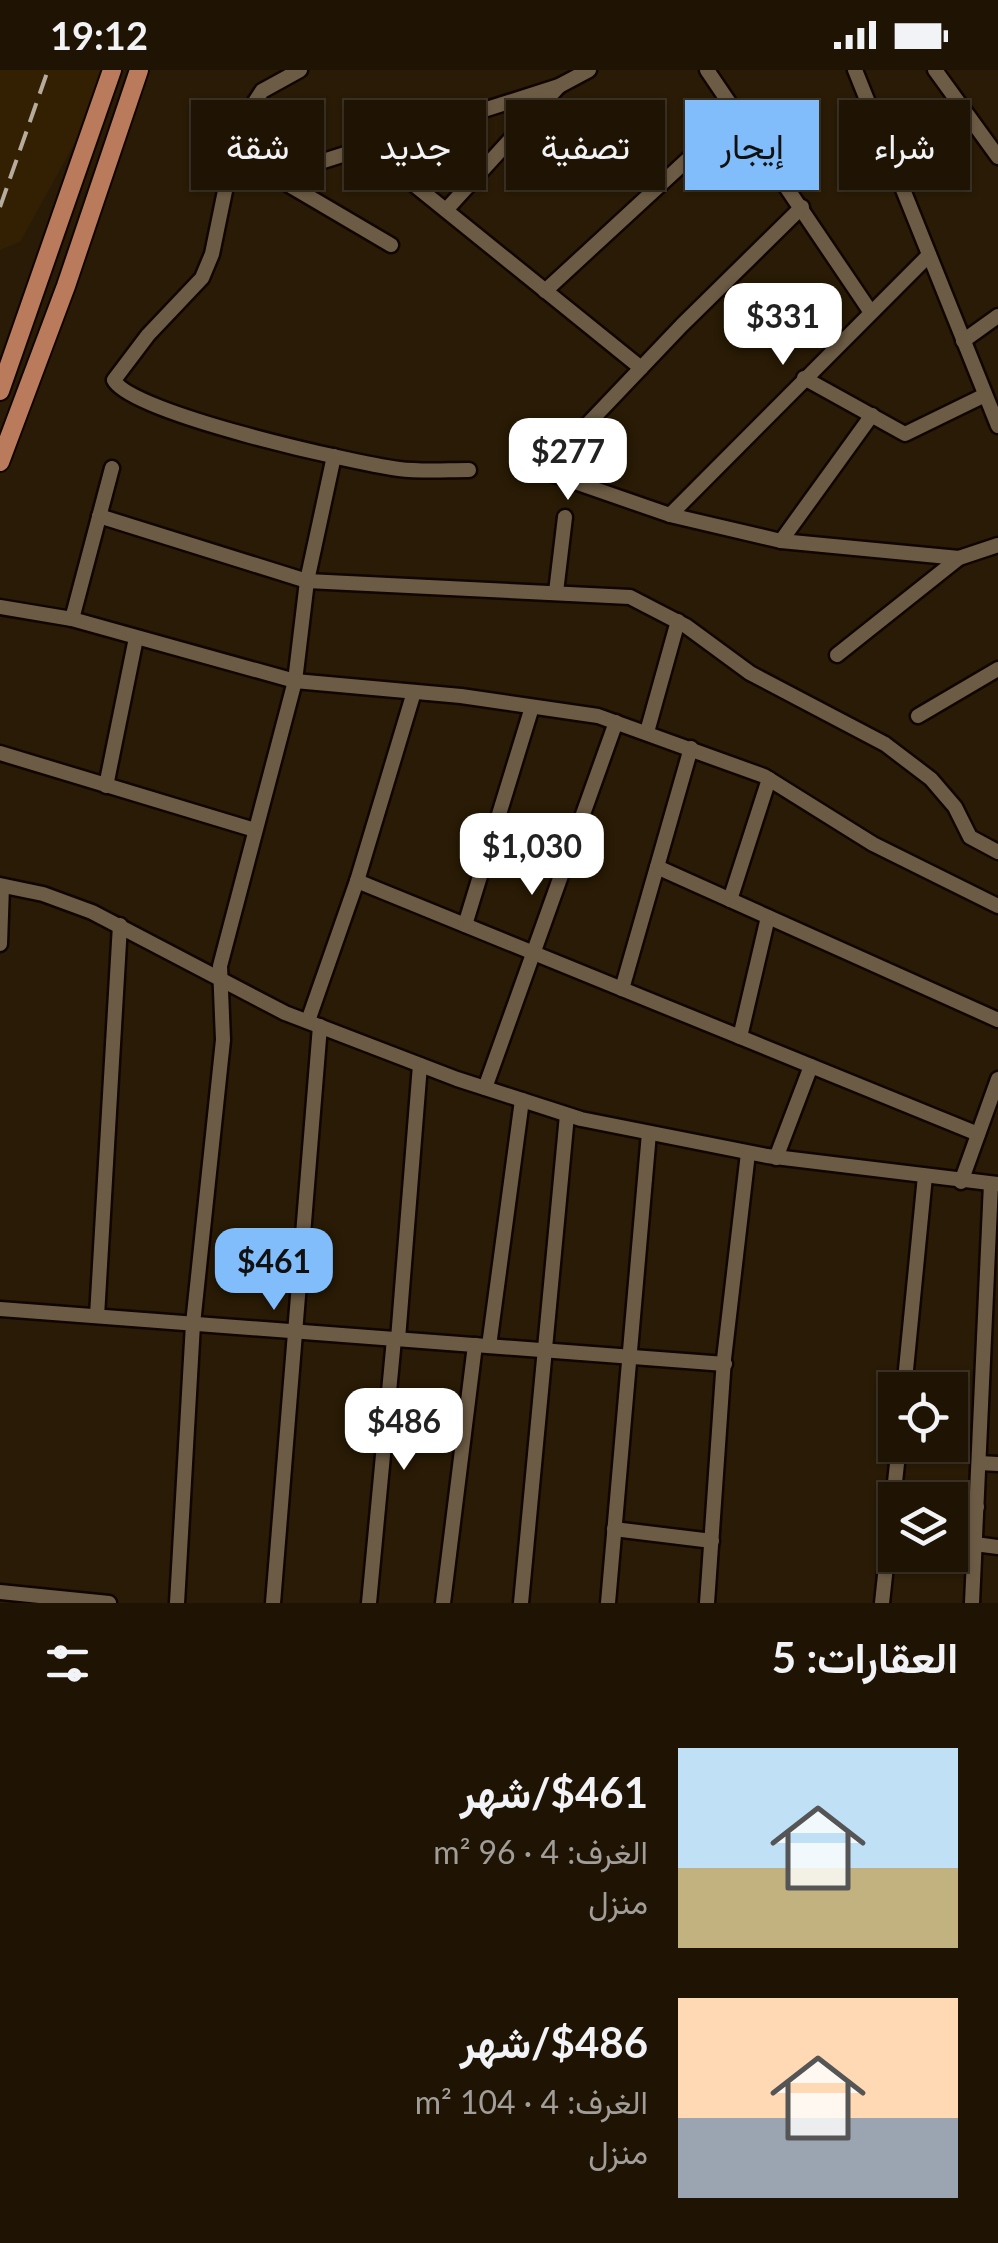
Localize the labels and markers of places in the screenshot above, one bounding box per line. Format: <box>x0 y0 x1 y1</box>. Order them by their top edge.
pin: $331 <box>724 283 842 368</box>
pin: $277 <box>509 418 627 503</box>
pin: $1,030 <box>451 813 613 898</box>
pin: $461 <box>215 1228 333 1313</box>
pin: $486 <box>345 1388 463 1473</box>

